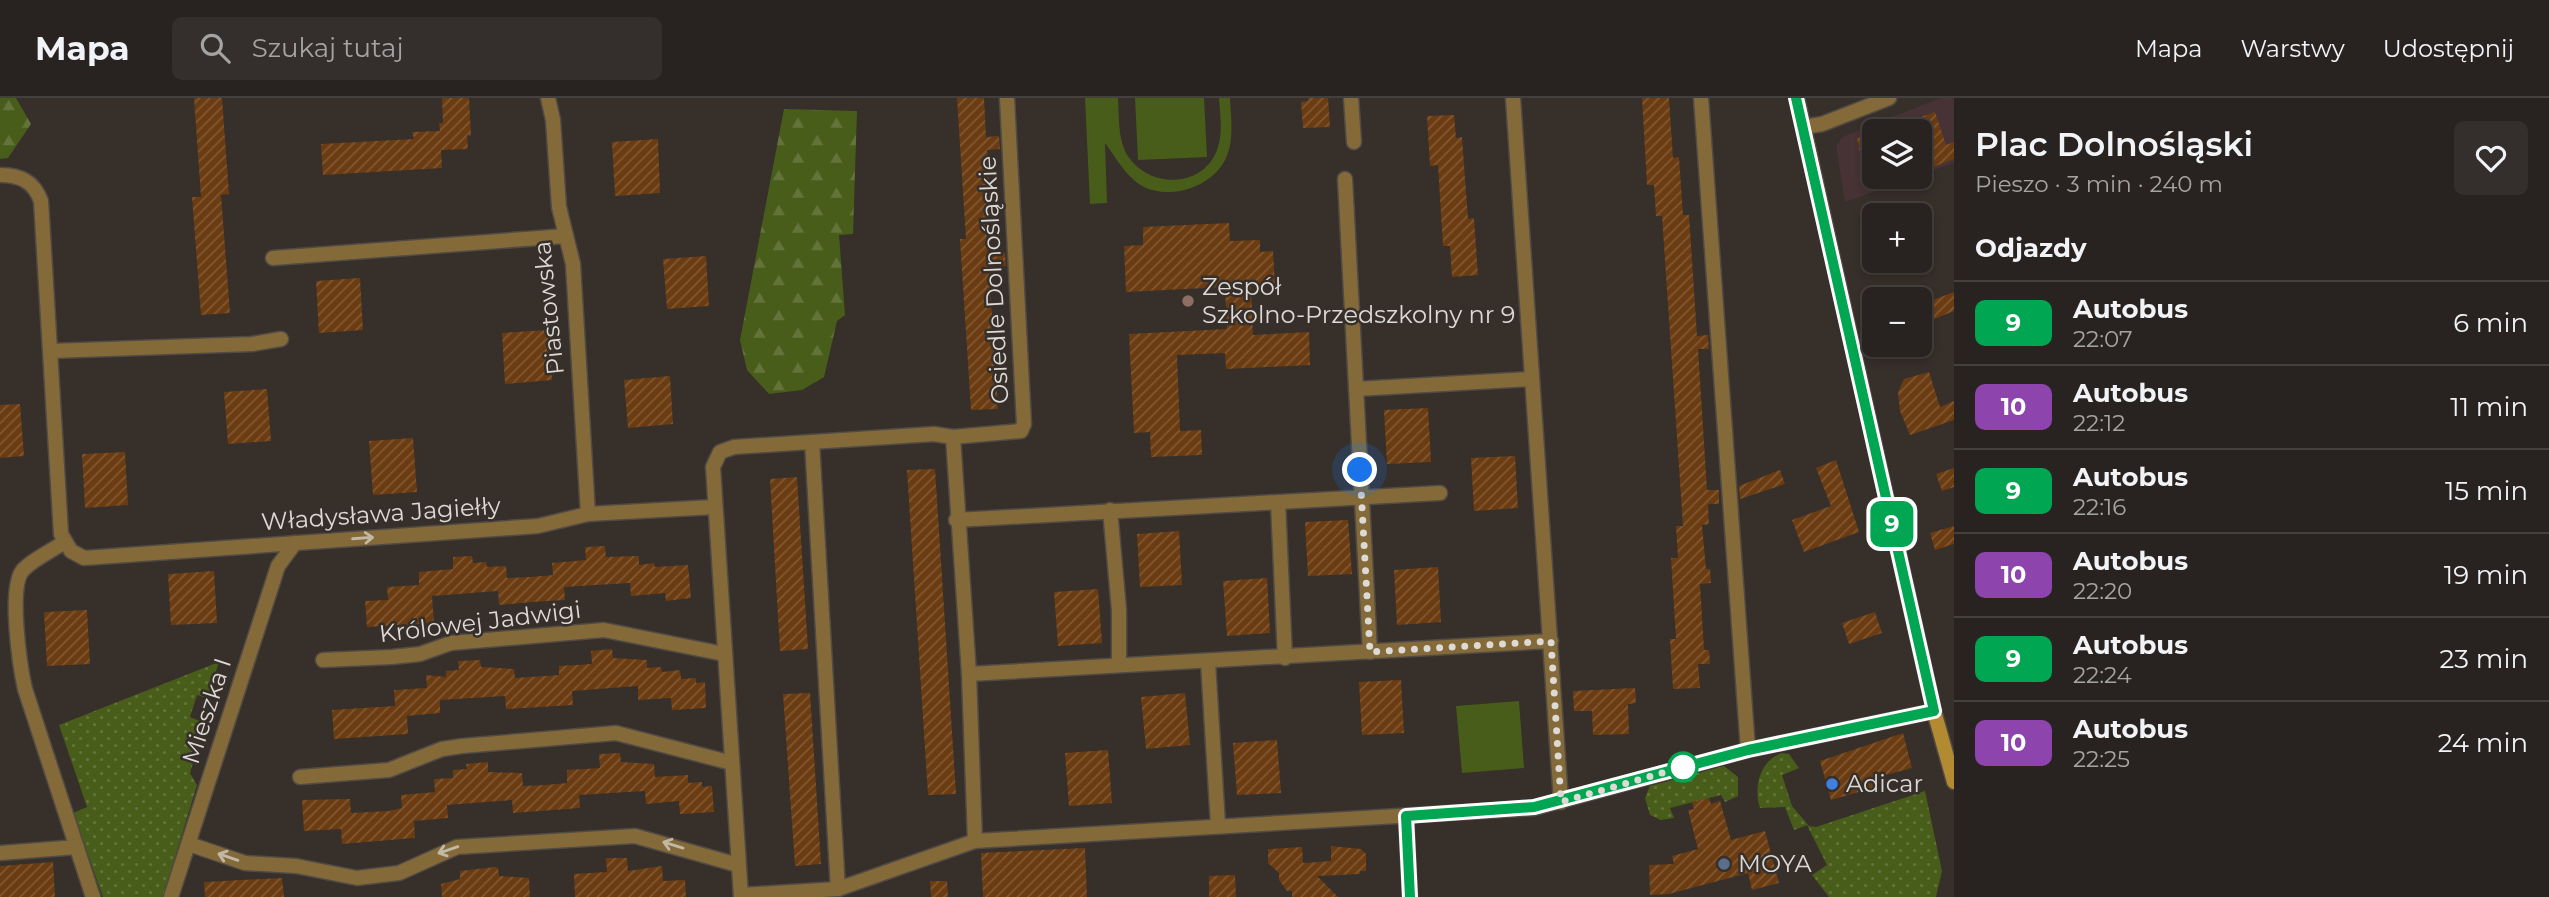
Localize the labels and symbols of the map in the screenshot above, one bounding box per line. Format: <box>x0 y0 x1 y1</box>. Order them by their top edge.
street label: Osiedle Dolnośląskie <box>973 155 1014 405</box>
street label: Piastowska <box>527 240 570 376</box>
place label: Zespół Szkolno-Przedszkolny nr 9 <box>1202 272 1515 329</box>
marker: Zespół Szkolno-Przedszkolny nr 9 <box>1180 293 1196 309</box>
your location <box>1342 452 1377 487</box>
street label: Władysława Jagiełły <box>260 491 502 536</box>
line badge: 9 <box>1869 501 1915 547</box>
one-way arrow <box>351 532 374 545</box>
street label: Królowej Jadwigi <box>377 595 583 648</box>
street label: Mieszka I <box>176 654 237 767</box>
unlabelled marker <box>1668 752 1698 782</box>
place label: Adicar <box>1846 769 1923 798</box>
marker: Adicar <box>1824 776 1840 792</box>
one-way arrow <box>662 838 684 851</box>
one-way arrow <box>437 845 459 858</box>
place label: MOYA <box>1738 849 1812 878</box>
one-way arrow <box>217 850 239 863</box>
marker: MOYA <box>1716 856 1732 872</box>

